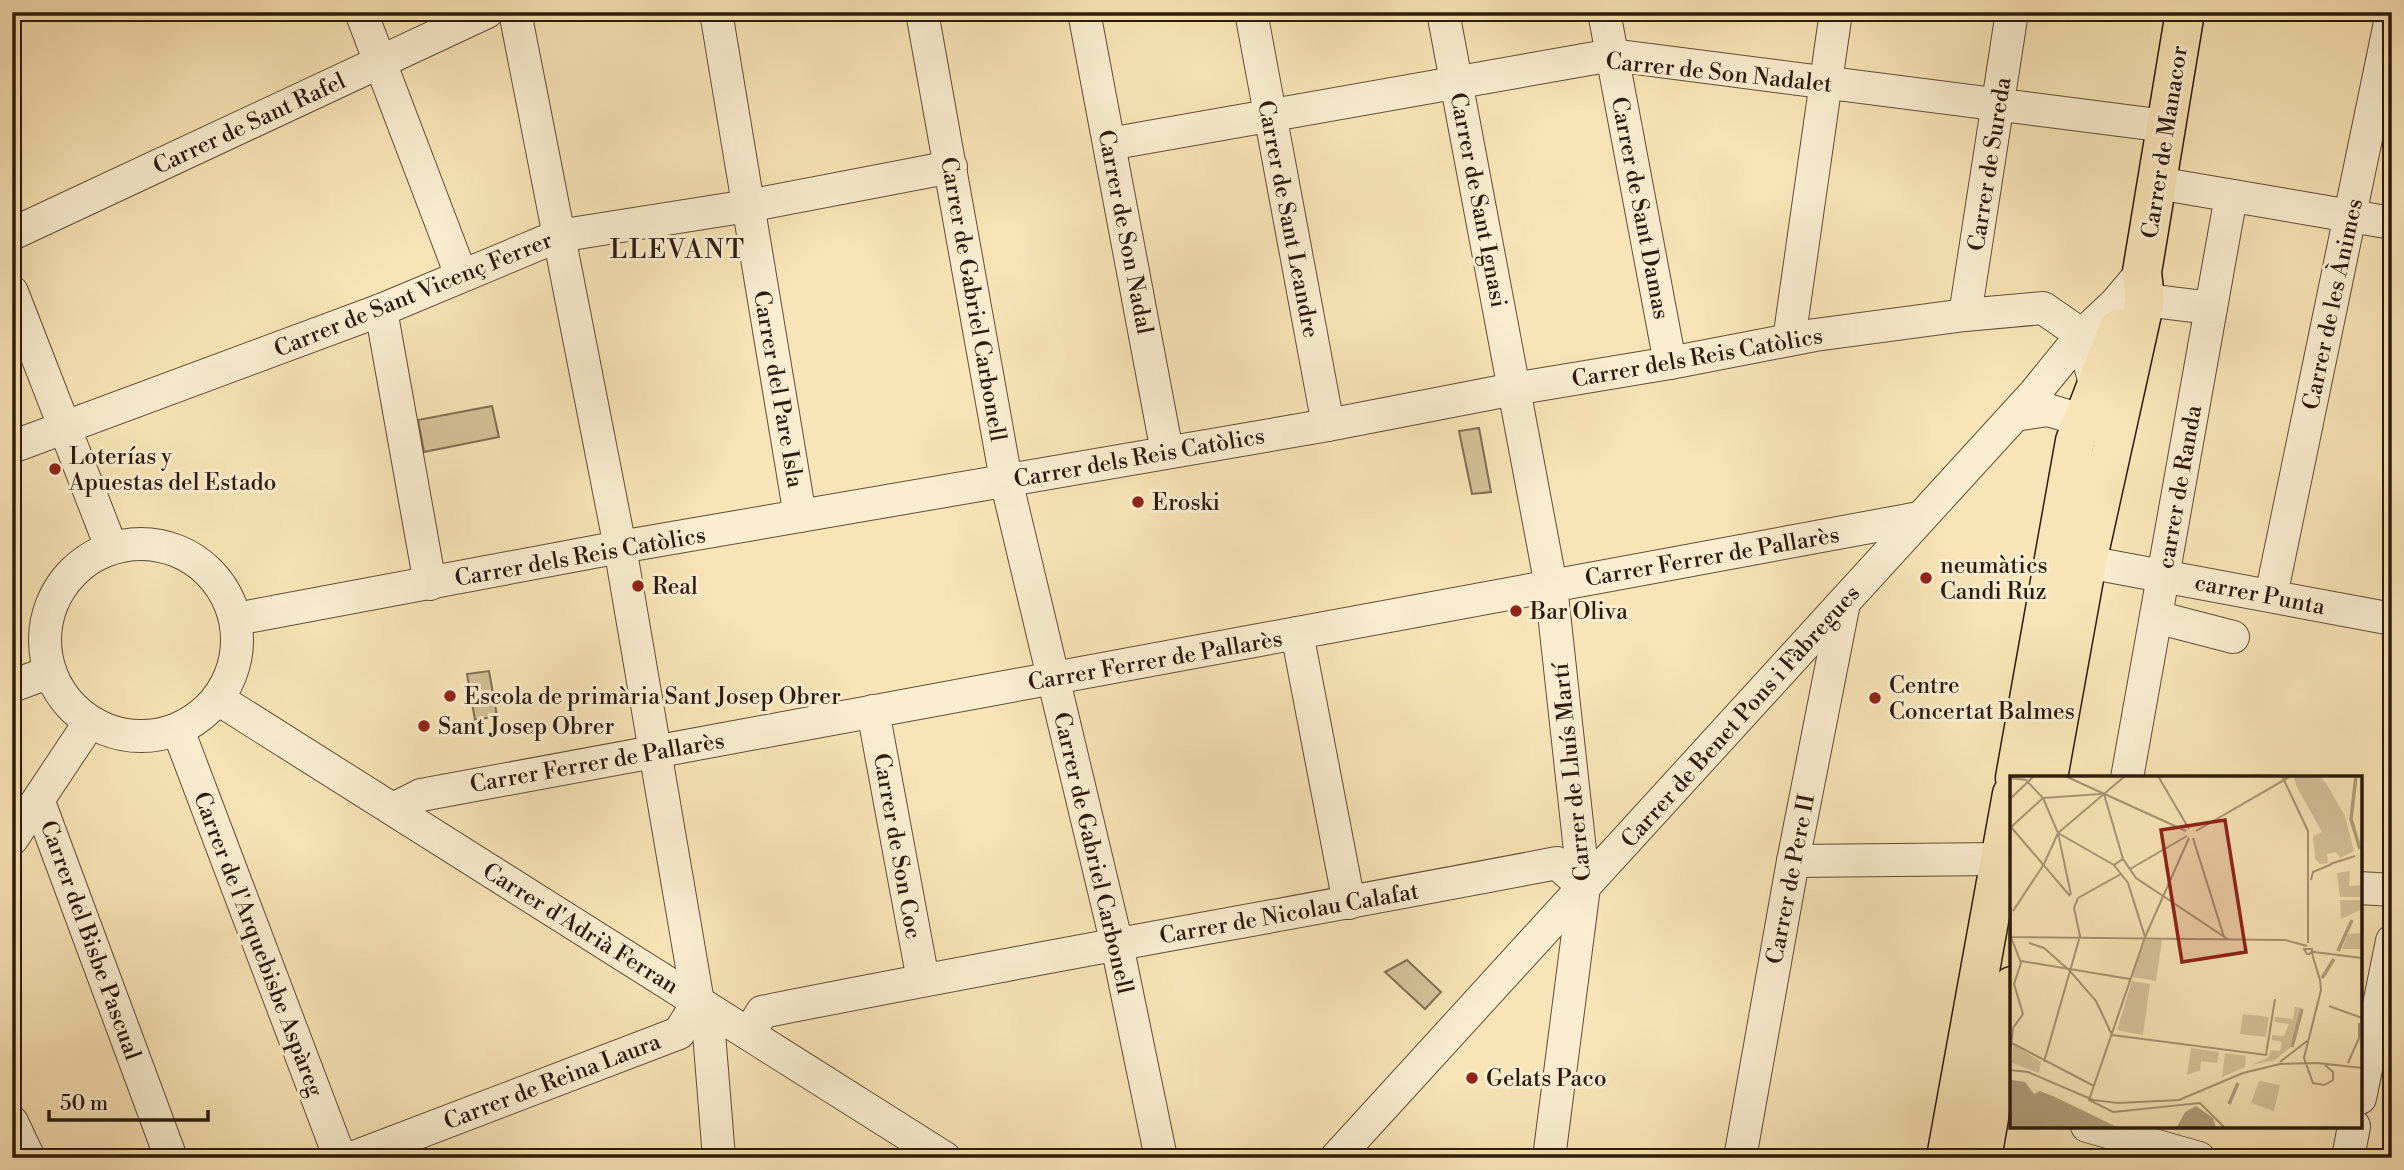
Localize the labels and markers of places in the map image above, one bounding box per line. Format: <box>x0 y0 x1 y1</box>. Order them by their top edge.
place label: Loterías y Apuestas del Estado <box>68 443 277 497</box>
marker: Loterías y Apuestas del Estado <box>47 461 63 477</box>
place label: Eroski <box>1152 489 1220 517</box>
marker: Eroski <box>1130 494 1146 510</box>
place label: neumàtics Candi Ruz <box>1940 552 2048 606</box>
marker: neumàtics Candi Ruz <box>1918 570 1934 586</box>
place label: Real <box>652 573 698 601</box>
marker: Real <box>630 578 646 594</box>
place label: Bar Oliva <box>1529 598 1628 626</box>
marker: Bar Oliva <box>1508 603 1524 619</box>
place label: Centre Concertat Balmes <box>1889 672 2075 726</box>
place label: Escola de primària Sant Josep Obrer <box>464 683 841 711</box>
marker: Escola de primària Sant Josep Obrer <box>442 688 458 704</box>
marker: Centre Concertat Balmes <box>1867 690 1883 706</box>
place label: Sant Josep Obrer <box>438 713 614 741</box>
marker: Sant Josep Obrer <box>416 718 432 734</box>
place label: Gelats Paco <box>1486 1065 1607 1093</box>
marker: Gelats Paco <box>1464 1070 1480 1086</box>

